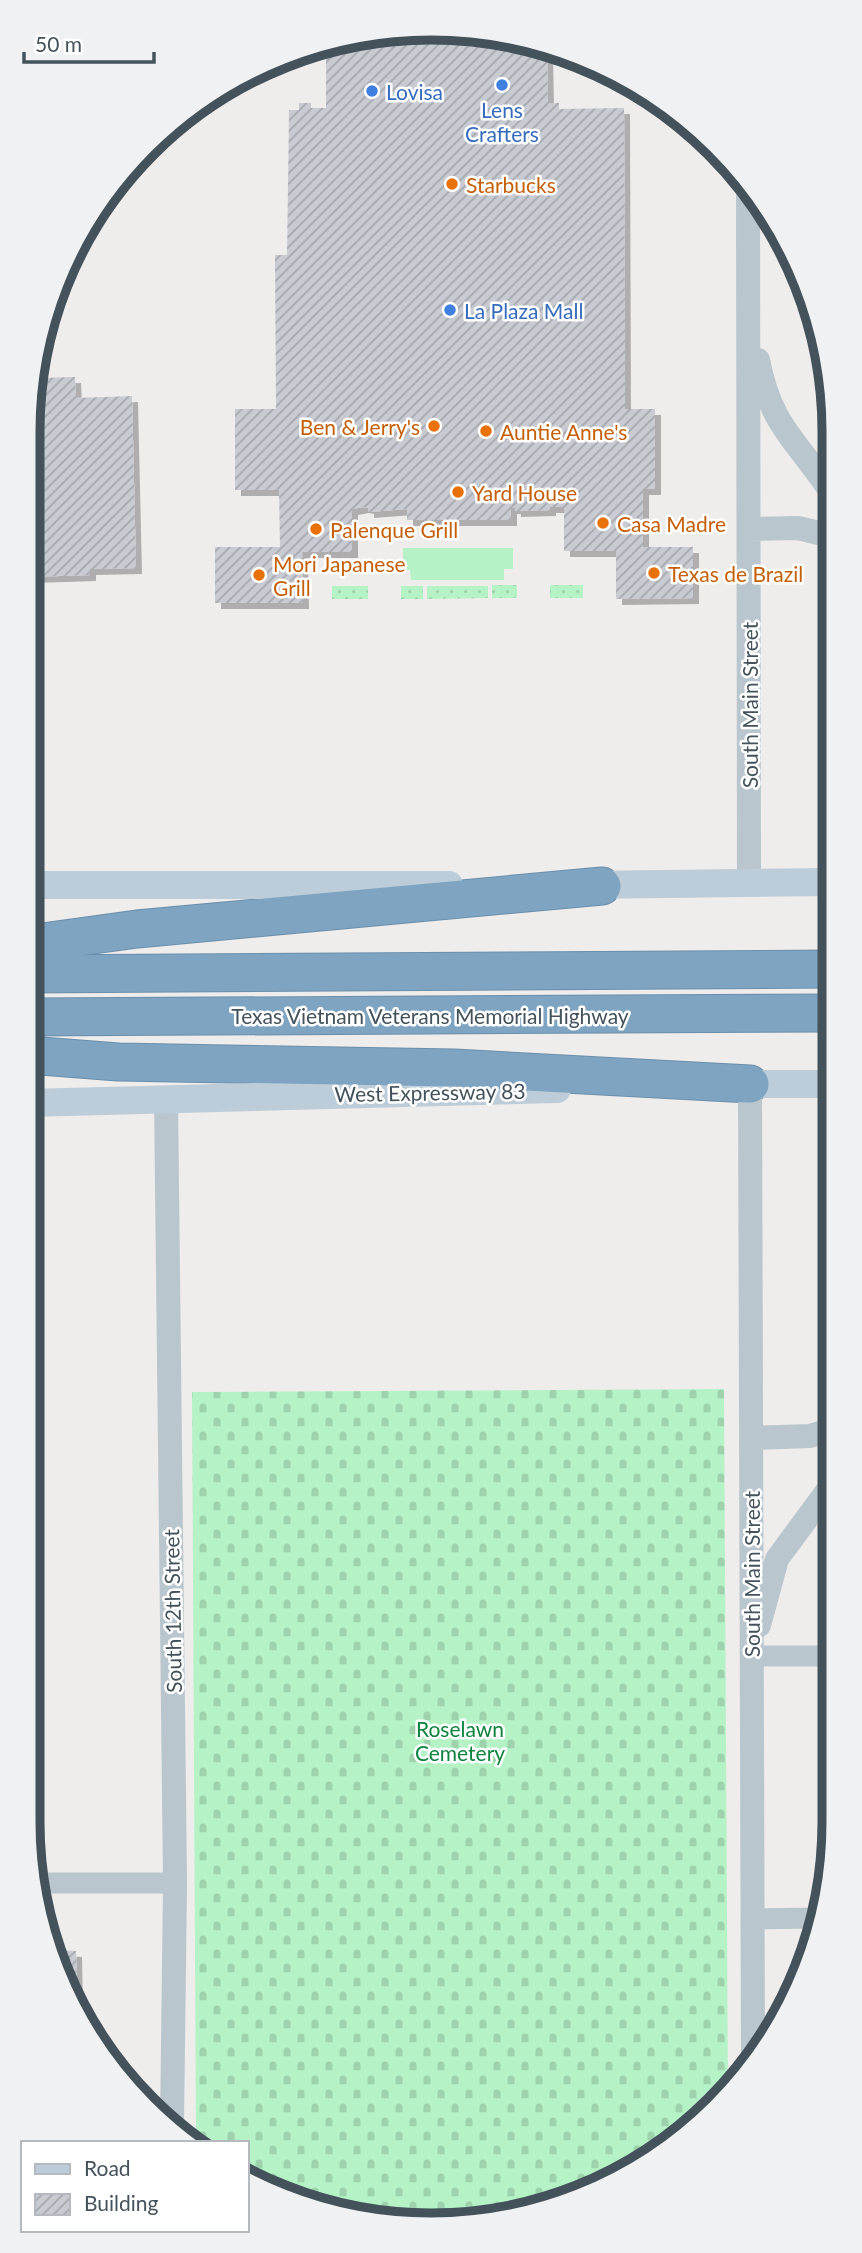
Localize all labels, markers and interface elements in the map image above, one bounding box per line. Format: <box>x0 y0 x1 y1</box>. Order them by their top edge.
scale bar <box>24 21 154 65</box>
text: 50 m <box>35 31 82 56</box>
marker: Lens Crafters <box>494 77 510 93</box>
place label: Lovisa <box>386 79 443 104</box>
marker: Lovisa <box>364 83 380 99</box>
place label: Lens Crafters <box>465 97 539 146</box>
place label: Starbucks <box>466 172 556 197</box>
marker: Starbucks <box>444 176 460 192</box>
place label: La Plaza Mall <box>464 298 583 323</box>
marker: La Plaza Mall <box>442 302 458 318</box>
place label: Ben & Jerry's <box>300 414 420 439</box>
marker: Ben & Jerry's <box>426 418 442 434</box>
place label: Auntie Anne's <box>500 419 627 444</box>
marker: Auntie Anne's <box>478 423 494 439</box>
place label: Yard House <box>472 480 577 505</box>
marker: Yard House <box>450 484 466 500</box>
place label: Casa Madre <box>617 511 726 536</box>
marker: Casa Madre <box>595 515 611 531</box>
place label: Palenque Grill <box>330 517 458 542</box>
marker: Palenque Grill <box>308 521 324 537</box>
place label: Mori Japanese Grill <box>273 551 406 600</box>
place label: Texas de Brazil <box>668 561 803 586</box>
marker: Texas de Brazil <box>646 565 662 581</box>
marker: Mori Japanese Grill <box>251 567 267 583</box>
street label: South Main Street <box>737 621 762 788</box>
street label: Texas Vietnam Veterans Memorial Highway <box>231 1003 629 1028</box>
street label: West Expressway 83 <box>334 1078 526 1106</box>
street label: South Main Street <box>739 1490 764 1657</box>
street label: South 12th Street <box>158 1528 186 1693</box>
park label: Roselawn Cemetery <box>415 1716 505 1765</box>
legend <box>21 2141 248 2232</box>
text: Road <box>84 2155 131 2180</box>
text: Building <box>84 2190 159 2215</box>

